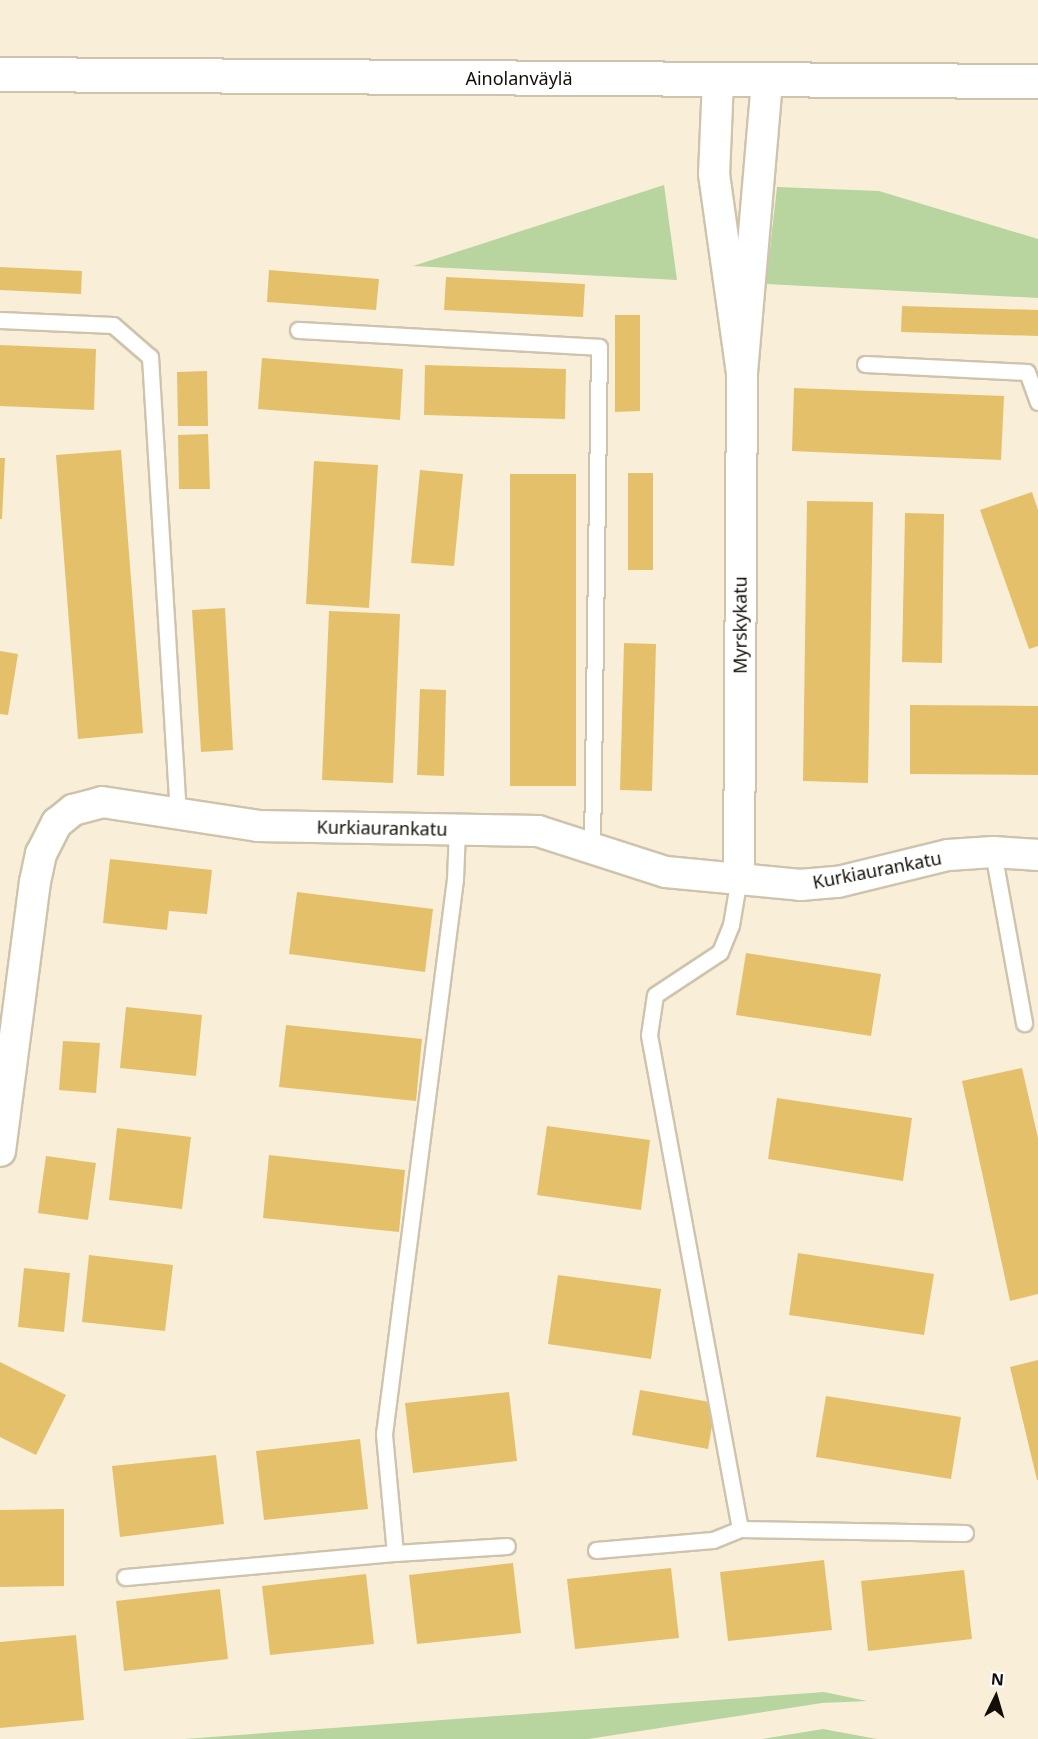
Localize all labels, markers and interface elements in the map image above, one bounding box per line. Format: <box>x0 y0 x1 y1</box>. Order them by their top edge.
street label: Ainolanväylä <box>465 67 573 89</box>
street label: Myrskykatu <box>729 576 751 674</box>
street label: Kurkiaurankatu <box>316 816 448 840</box>
street label: Kurkiaurankatu <box>811 847 943 893</box>
north arrow <box>966 1667 1026 1727</box>
text: N <box>990 1668 1005 1691</box>

